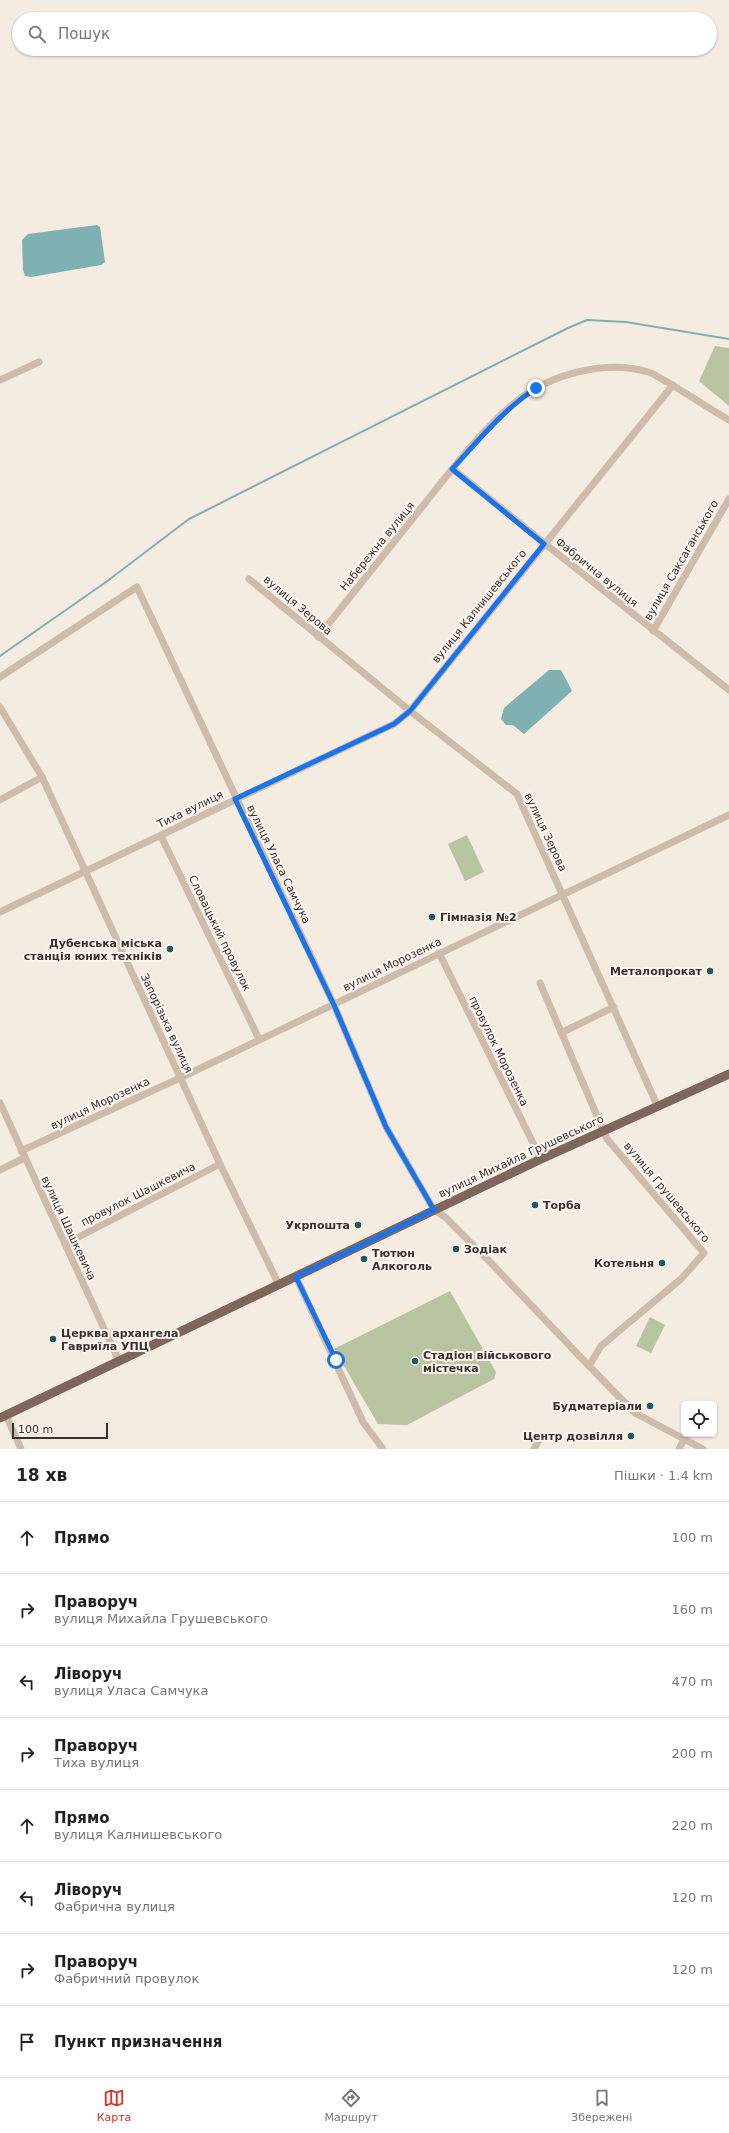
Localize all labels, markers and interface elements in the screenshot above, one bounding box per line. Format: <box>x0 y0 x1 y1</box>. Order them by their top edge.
search box <box>12 12 717 56</box>
icon: search <box>26 23 48 45</box>
text: Пошук <box>58 25 110 43</box>
route end <box>527 379 545 397</box>
street label: вулиця Саксаганського <box>642 498 721 623</box>
street label: Набережна вулиця <box>337 499 417 594</box>
street label: Фабрична вулиця <box>553 535 641 610</box>
street label: вулиця Калнишевського <box>430 547 529 666</box>
street label: вулиця Зерова <box>261 573 335 638</box>
street label: Тиха вулиця <box>154 788 225 831</box>
street label: вулиця Зерова <box>522 791 570 874</box>
street label: вулиця Уласа Самчука <box>244 803 313 926</box>
street label: Словацький провулок <box>186 873 253 994</box>
place label: Гімназія №2 <box>440 911 517 924</box>
marker: Гімназія №2 <box>427 912 437 922</box>
street label: вулиця Морозенка <box>341 935 444 994</box>
place label: Дубенська міська станція юних техніків <box>24 937 162 963</box>
marker: Дубенська міська станція юних техніків <box>165 944 175 954</box>
place label: Металопрокат <box>610 965 703 978</box>
marker: Металопрокат <box>705 966 715 976</box>
street label: Запорізька вулиця <box>138 971 195 1075</box>
street label: провулок Морозенка <box>466 994 531 1108</box>
street label: вулиця Морозенка <box>49 1075 152 1132</box>
street label: вулиця Михайла Грушевського <box>436 1112 606 1201</box>
street label: вулиця Грушевського <box>621 1140 712 1245</box>
street label: провулок Шашкевича <box>79 1160 198 1229</box>
street label: вулиця Шашкевича <box>39 1174 98 1282</box>
place label: Торба <box>543 1199 581 1212</box>
marker: Торба <box>530 1200 540 1210</box>
place label: Укрпошта <box>286 1219 350 1232</box>
marker: Укрпошта <box>353 1220 363 1230</box>
place label: Зодіак <box>464 1243 507 1256</box>
marker: Зодіак <box>451 1244 461 1254</box>
place label: Тютюн Алкоголь <box>372 1247 432 1273</box>
marker: Тютюн Алкоголь <box>359 1254 369 1264</box>
place label: Котельня <box>594 1257 654 1270</box>
marker: Котельня <box>657 1258 667 1268</box>
place label: Церква архангела Гавриїла УПЦ <box>61 1327 178 1353</box>
marker: Церква архангела Гавриїла УПЦ <box>48 1334 58 1344</box>
place label: Стадіон військового містечка <box>423 1349 552 1375</box>
route start <box>327 1351 345 1369</box>
marker: Стадіон військового містечка <box>410 1356 420 1366</box>
place label: Будматеріали <box>552 1400 642 1413</box>
marker: Будматеріали <box>645 1401 655 1411</box>
map controls <box>681 1401 717 1437</box>
button: locate <box>681 1401 717 1437</box>
scale bar <box>12 1421 108 1440</box>
text: 100 m <box>18 1423 53 1436</box>
place label: Центр дозвілля <box>523 1430 623 1443</box>
marker: Центр дозвілля <box>626 1431 636 1441</box>
text: 18 хв <box>16 1465 67 1485</box>
text: Пішки · 1.4 km <box>614 1468 713 1483</box>
icon: ahead <box>16 1527 38 1549</box>
text: Прямо <box>54 1529 110 1547</box>
text: 100 m <box>671 1530 713 1545</box>
text: Праворуч <box>54 1593 138 1611</box>
icon: right <box>16 1599 38 1621</box>
text: 160 m <box>671 1602 713 1617</box>
text: вулиця Михайла Грушевського <box>54 1611 268 1626</box>
text: Ліворуч <box>54 1665 122 1683</box>
icon: left <box>16 1671 38 1693</box>
text: 470 m <box>671 1674 713 1689</box>
text: вулиця Уласа Самчука <box>54 1683 208 1698</box>
text: Праворуч <box>54 1737 138 1755</box>
icon: right <box>16 1743 38 1765</box>
text: 200 m <box>671 1746 713 1761</box>
text: Тиха вулиця <box>54 1755 139 1770</box>
text: Прямо <box>54 1809 110 1827</box>
icon: ahead <box>16 1815 38 1837</box>
text: 220 m <box>671 1818 713 1833</box>
text: вулиця Калнишевського <box>54 1827 222 1842</box>
text: Ліворуч <box>54 1881 122 1899</box>
icon: left <box>16 1887 38 1909</box>
text: 120 m <box>671 1890 713 1905</box>
text: Фабрична вулиця <box>54 1899 175 1914</box>
text: Праворуч <box>54 1953 138 1971</box>
icon: right <box>16 1959 38 1981</box>
text: 120 m <box>671 1962 713 1977</box>
text: Фабричний провулок <box>54 1971 199 1986</box>
icon: arrive <box>16 2031 38 2053</box>
text: Пункт призначення <box>54 2033 222 2051</box>
tab: Карта <box>97 2087 131 2124</box>
tab: Маршрут <box>325 2087 378 2124</box>
tab: Збережені <box>571 2087 632 2124</box>

